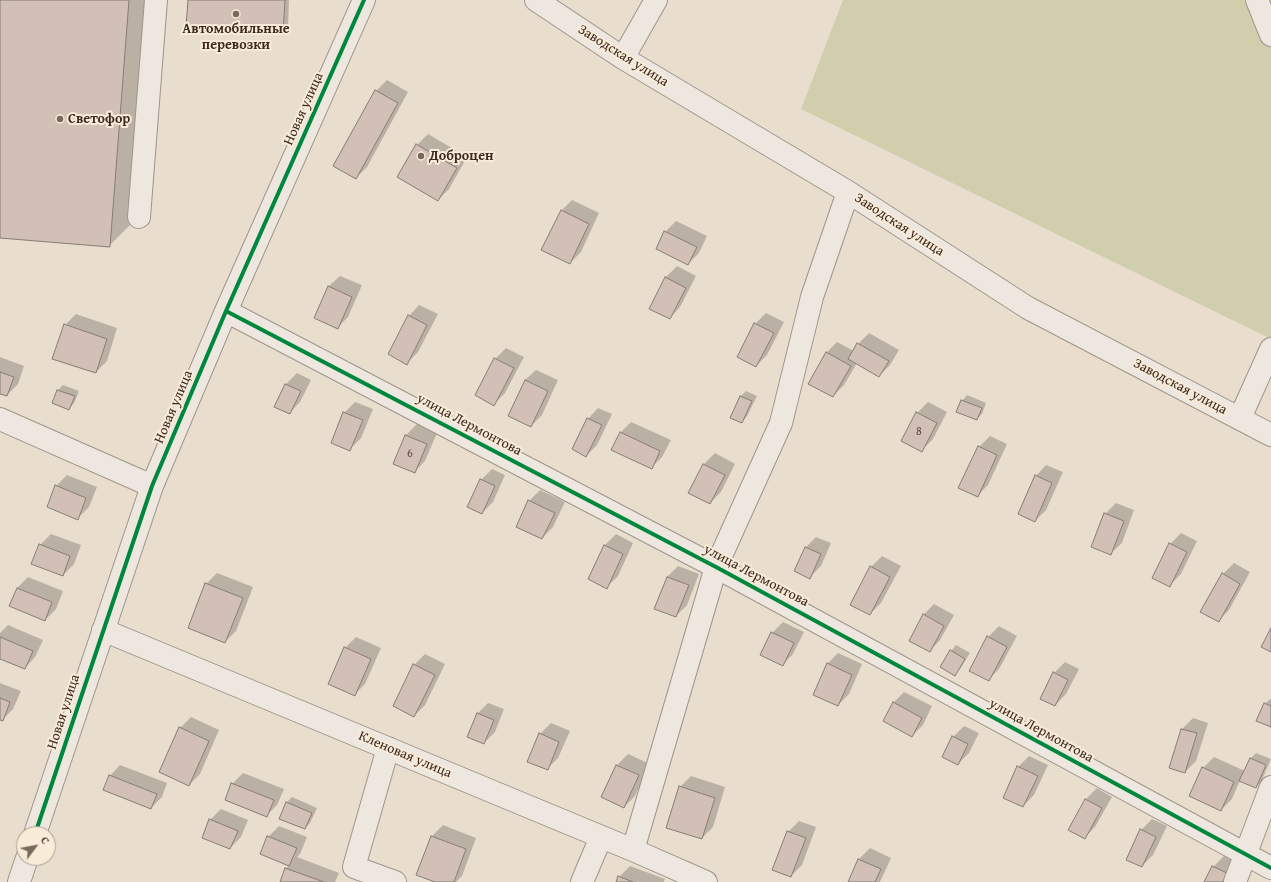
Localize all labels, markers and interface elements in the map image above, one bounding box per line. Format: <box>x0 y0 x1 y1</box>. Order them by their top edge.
marker: Автомобильные перевозки <box>231 9 241 19</box>
place label: Автомобильные перевозки <box>182 21 290 54</box>
street label: Заводская улица <box>575 21 671 91</box>
street label: Новая улица <box>280 70 328 148</box>
place label: Светофор <box>68 111 130 127</box>
marker: Светофор <box>55 114 65 124</box>
place label: Доброцен <box>429 148 494 164</box>
marker: Доброцен <box>416 151 426 161</box>
street label: Заводская улица <box>851 190 947 260</box>
street label: Заводская улица <box>1130 355 1230 419</box>
street label: Новая улица <box>151 368 197 446</box>
street label: улица Лермонтова <box>414 390 524 460</box>
house number: 8 <box>916 425 922 439</box>
house number: 6 <box>407 447 413 461</box>
street label: улица Лермонтова <box>701 541 811 611</box>
street label: Новая улица <box>44 672 84 752</box>
street label: улица Лермонтова <box>986 695 1096 767</box>
street label: Кленовая улица <box>356 728 454 782</box>
north arrow <box>16 826 56 866</box>
text: С <box>37 833 54 847</box>

